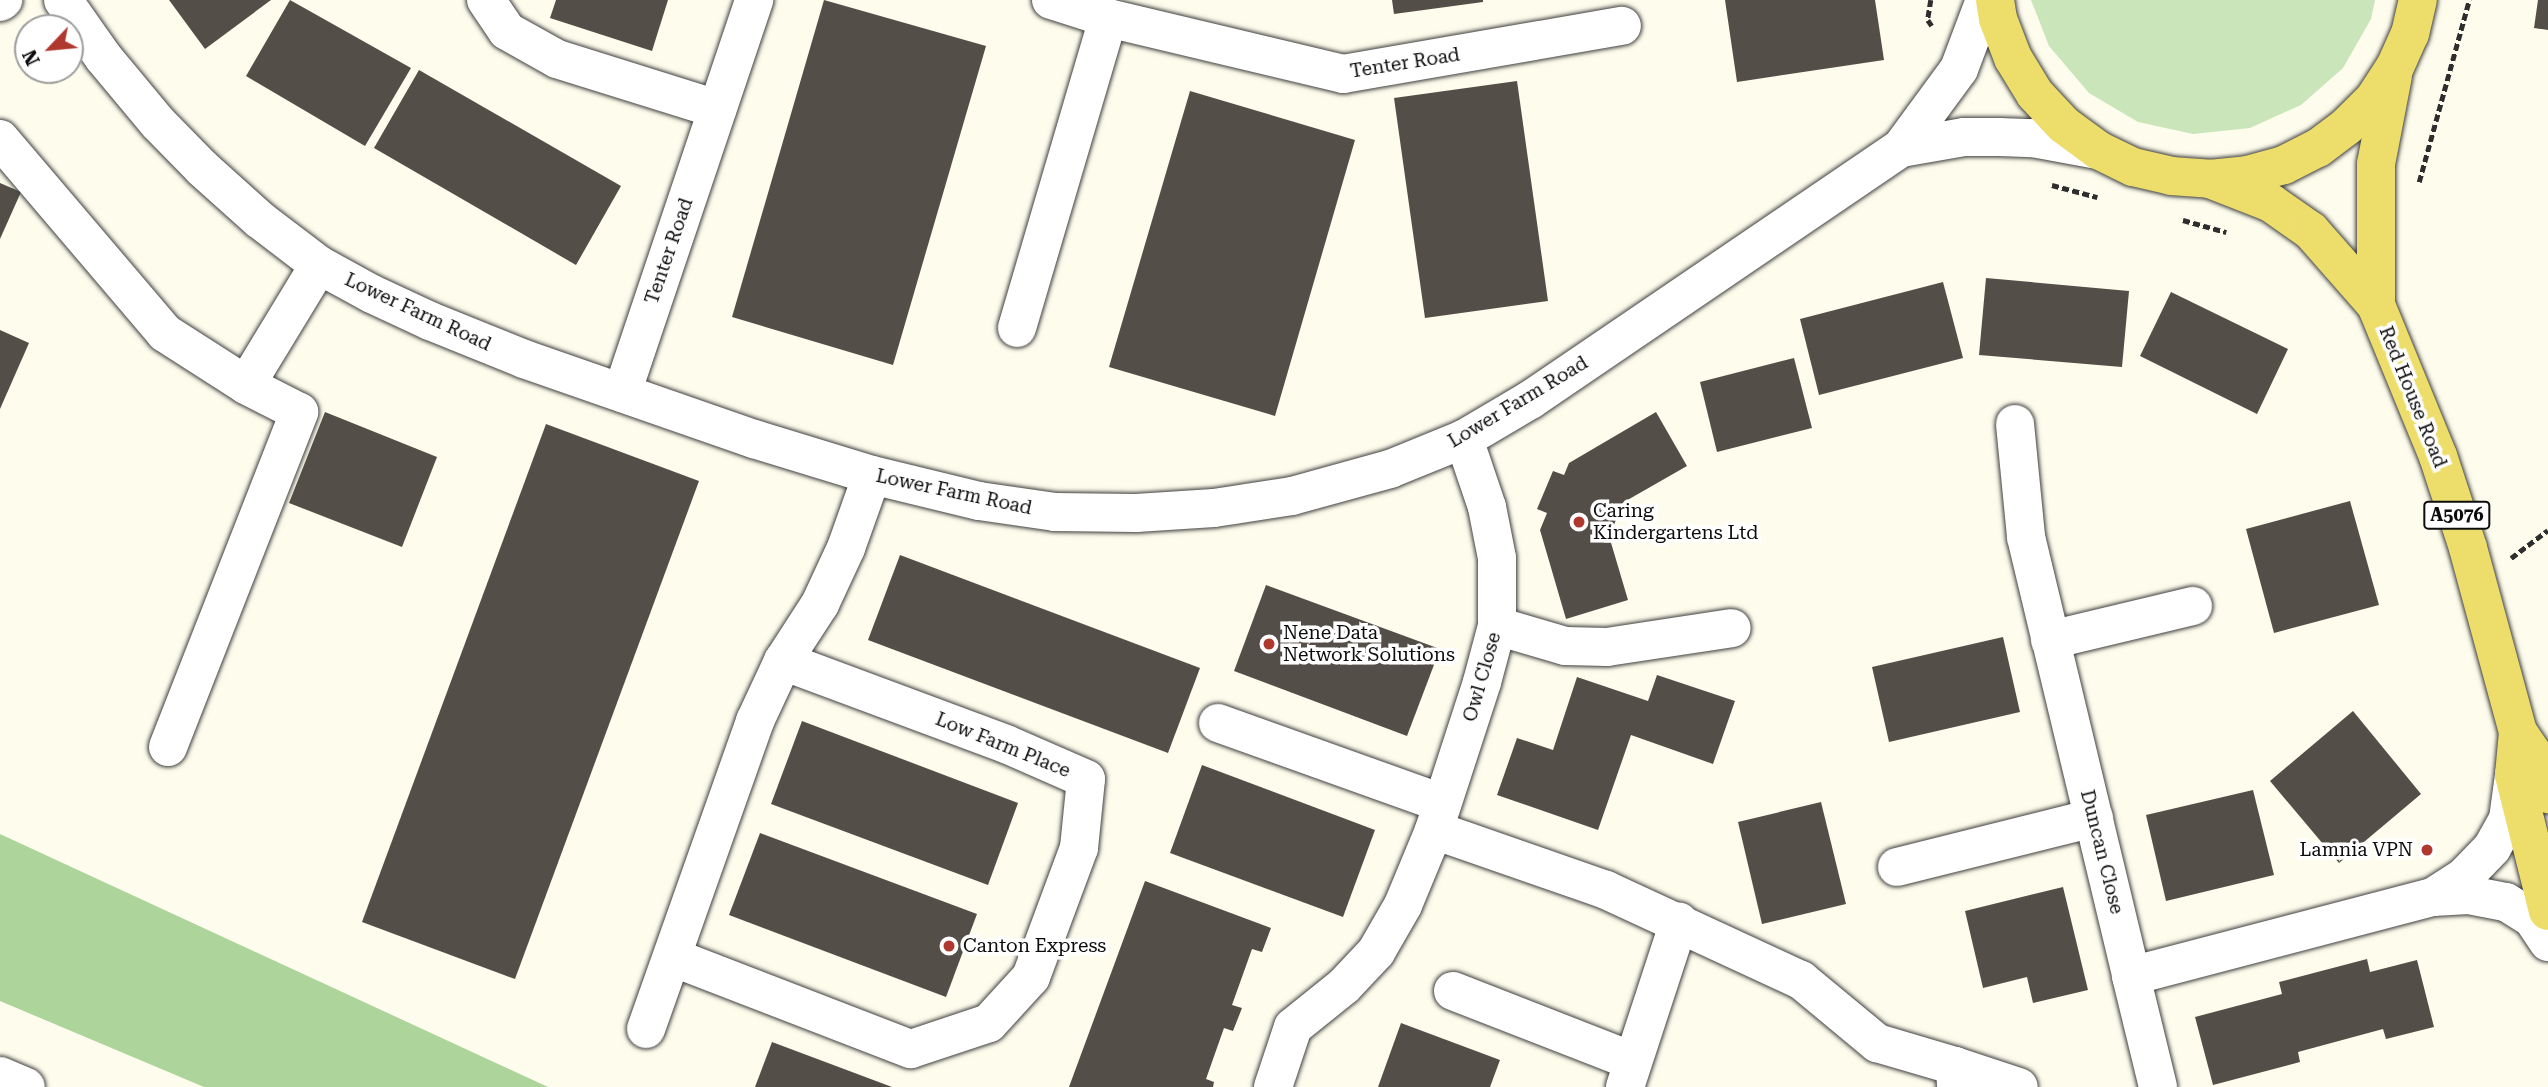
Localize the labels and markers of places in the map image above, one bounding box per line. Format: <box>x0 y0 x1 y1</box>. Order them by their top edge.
place label: Caring Kindergartens Ltd <box>1593 500 1758 544</box>
marker: Caring Kindergartens Ltd <box>1571 514 1587 530</box>
place label: Nene Data Network Solutions <box>1283 622 1455 666</box>
marker: Nene Data Network Solutions <box>1261 636 1277 652</box>
place label: Lamnia VPN <box>2299 839 2413 861</box>
marker: Lamnia VPN <box>2419 842 2435 858</box>
place label: Canton Express <box>963 935 1106 957</box>
marker: Canton Express <box>941 938 957 954</box>

